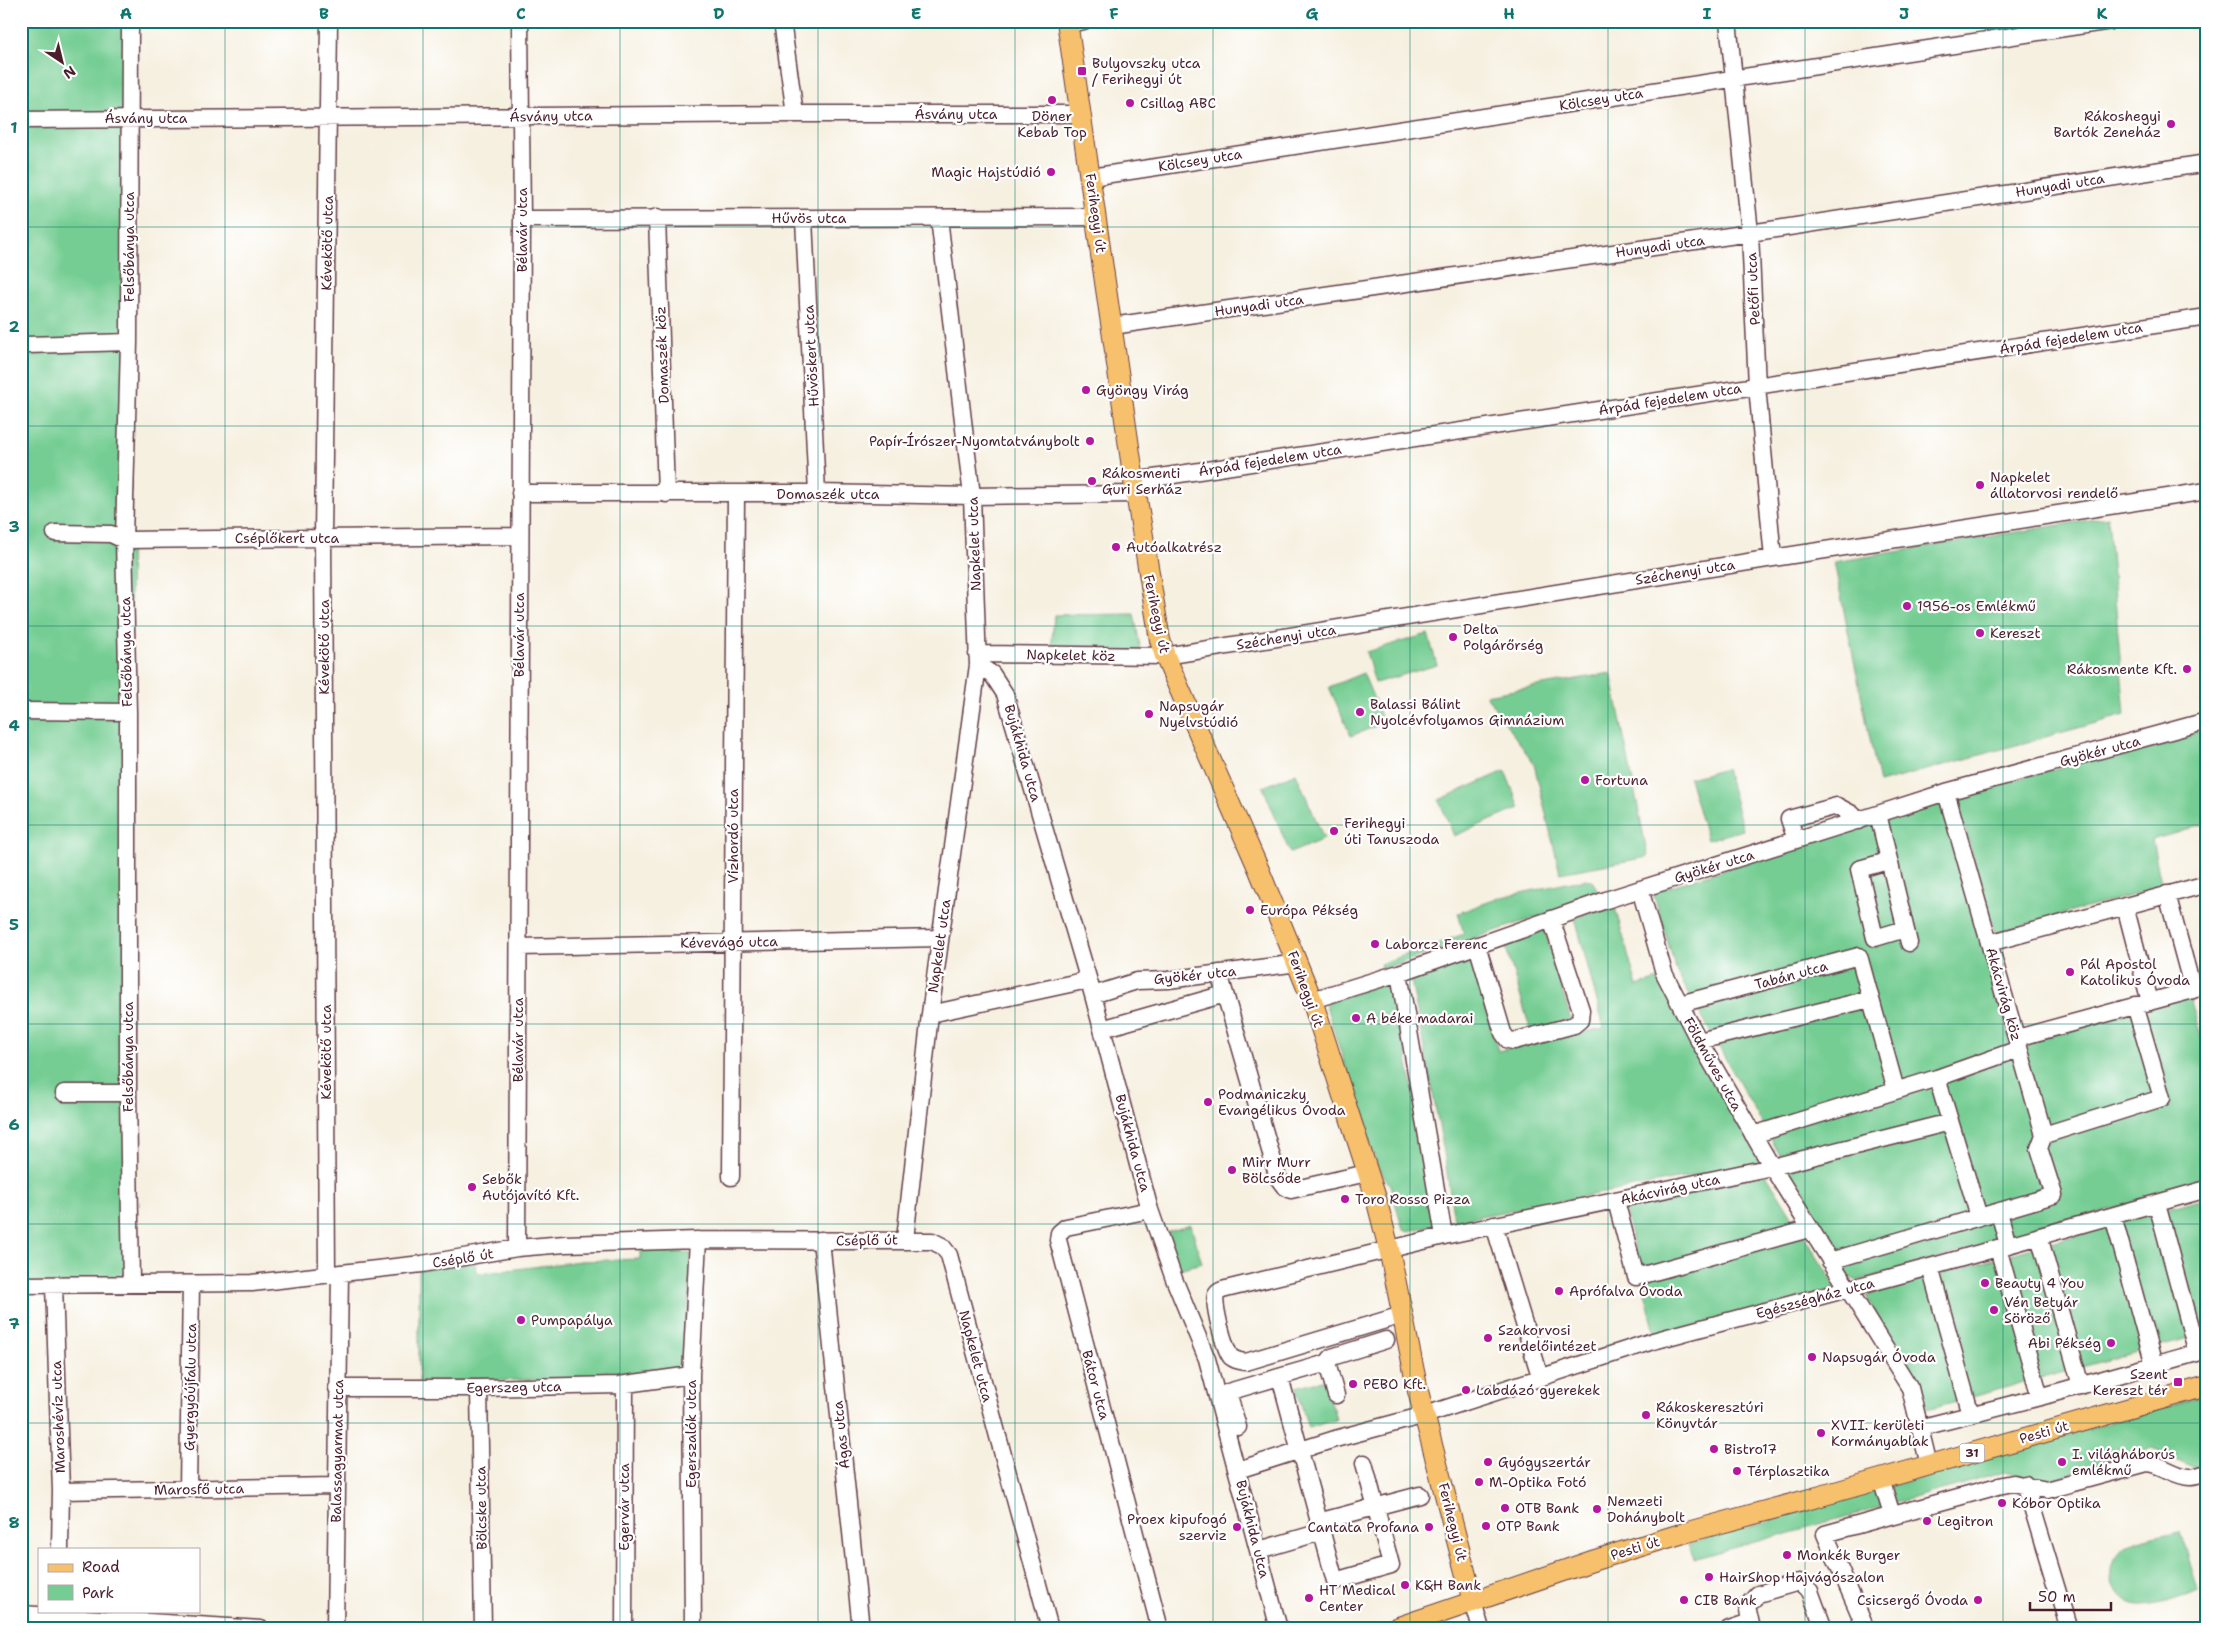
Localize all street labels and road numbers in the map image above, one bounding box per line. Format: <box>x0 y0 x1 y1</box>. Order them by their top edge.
street label: Kölcsey utca <box>1558 83 1644 115</box>
street label: Ásvány utca <box>914 105 998 123</box>
street label: Ásvány utca <box>509 106 593 126</box>
street label: Ásvány utca <box>104 109 188 127</box>
street label: Kölcsey utca <box>1157 144 1243 176</box>
street label: Hunyadi utca <box>2014 169 2106 201</box>
street label: Ferihegyi út <box>1081 172 1111 254</box>
street label: Bélavár utca <box>513 187 531 272</box>
street label: Felsőbánya utca <box>120 192 138 302</box>
street label: Kévekötő utca <box>317 195 337 291</box>
street label: Hűvös utca <box>772 209 847 227</box>
street label: Hunyadi utca <box>1614 231 1706 261</box>
street label: Petőfi utca <box>1742 252 1764 326</box>
street label: Hunyadi utca <box>1213 290 1305 320</box>
street label: Hűvöskert utca <box>799 304 823 408</box>
street label: Domaszék köz <box>651 306 673 404</box>
street label: Árpád fejedelem utca <box>1998 318 2144 358</box>
street label: Árpád fejedelem utca <box>1597 379 1743 419</box>
street label: Árpád fejedelem utca <box>1197 440 1343 480</box>
street label: Domaszék utca <box>777 485 880 503</box>
street label: Napkelet utca <box>963 496 985 591</box>
street label: Cséplőkert utca <box>235 529 340 547</box>
street label: Széchenyi utca <box>1634 555 1736 589</box>
street label: Ferihegyi út <box>1140 573 1174 655</box>
street label: Bélavár utca <box>510 592 528 677</box>
street label: Felsőbánya utca <box>116 596 136 707</box>
street label: Kévekötő utca <box>315 599 333 695</box>
street label: Széchenyi utca <box>1235 620 1337 654</box>
street label: Napkelet köz <box>1026 645 1116 665</box>
street label: Bujákhida utca <box>1001 702 1046 804</box>
street label: Gyökér utca <box>2058 732 2143 770</box>
street label: Vízhordó utca <box>724 788 742 883</box>
street label: Gyökér utca <box>1672 845 1756 887</box>
street label: Napkelet utca <box>924 898 955 994</box>
street label: Kévevágó utca <box>680 932 778 952</box>
street label: Akácvirág köz <box>1982 945 2026 1043</box>
street label: Ferihegyi út <box>1284 948 1328 1030</box>
street label: Tabán utca <box>1752 957 1830 993</box>
street label: Gyökér utca <box>1153 962 1237 988</box>
street label: Bélavár utca <box>509 997 527 1082</box>
street label: Felsőbánya utca <box>119 1002 137 1112</box>
street label: Kévekötő utca <box>317 1004 335 1100</box>
street label: Földműves utca <box>1680 1014 1746 1114</box>
street label: Bujákhida utca <box>1111 1092 1155 1194</box>
street label: Akácvirág utca <box>1619 1170 1722 1208</box>
street label: Cséplő út <box>836 1230 898 1250</box>
street label: Cséplő út <box>431 1244 495 1272</box>
street label: Egészségház utca <box>1754 1273 1877 1322</box>
street label: Napkelet utca <box>955 1308 997 1404</box>
street label: Gyergyóújfalu utca <box>180 1323 200 1451</box>
street label: Bátor utca <box>1078 1348 1114 1422</box>
street label: Maroshévíz utca <box>47 1360 69 1474</box>
street label: Egerszeg utca <box>466 1377 562 1397</box>
street label: Balassagyarmat utca <box>327 1379 347 1523</box>
street label: Egerszalók utca <box>682 1380 700 1488</box>
street label: Ágas utca <box>828 1400 854 1470</box>
street label: Pesti út <box>2017 1416 2071 1448</box>
road number: 31 <box>1960 1444 1984 1462</box>
street label: Egervár utca <box>615 1463 633 1551</box>
street label: Bölcske utca <box>471 1466 491 1550</box>
street label: Bujákhida utca <box>1232 1478 1274 1580</box>
street label: Marosfő utca <box>154 1479 244 1499</box>
street label: Ferihegyi út <box>1435 1481 1471 1563</box>
street label: Pesti út <box>1608 1532 1662 1564</box>

